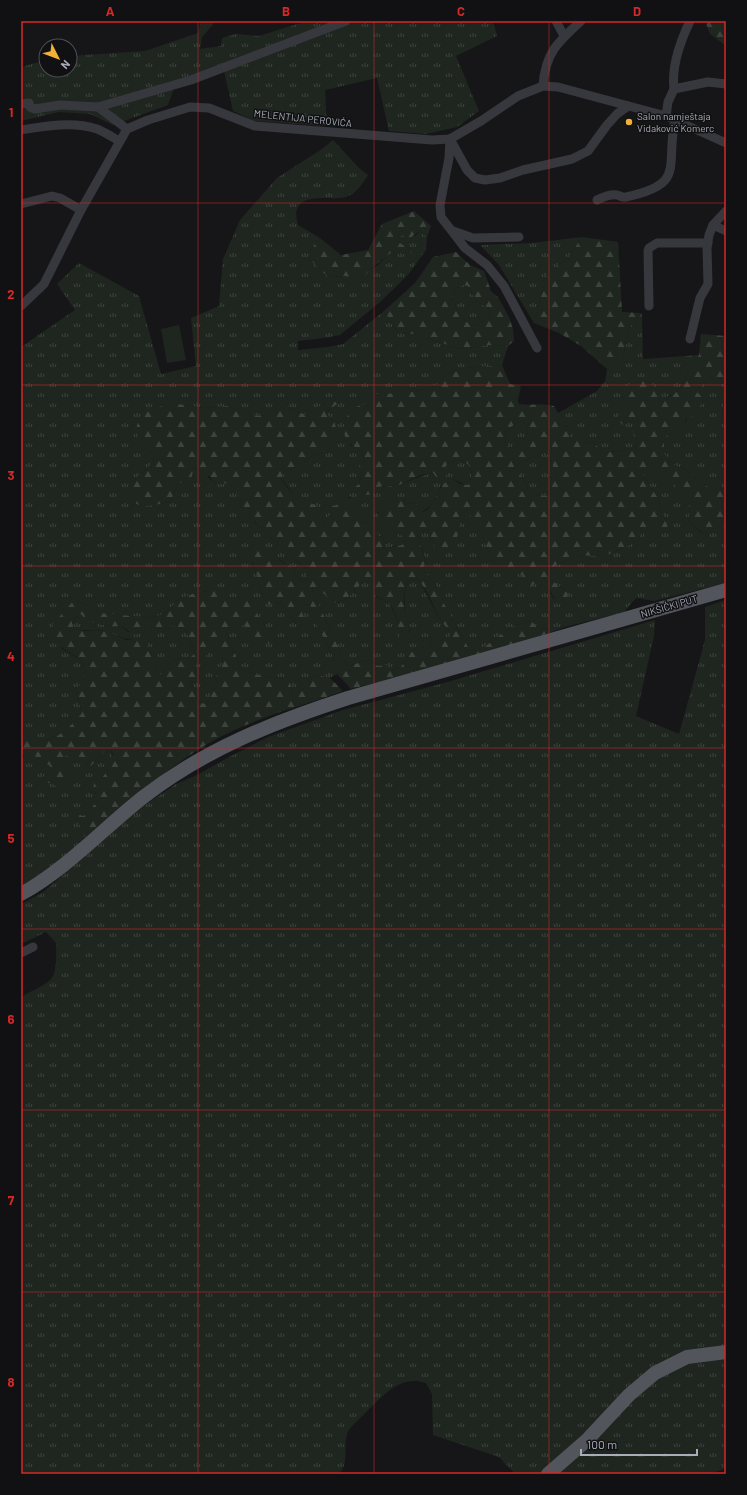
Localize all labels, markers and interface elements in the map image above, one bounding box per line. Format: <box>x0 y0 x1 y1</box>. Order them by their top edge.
text: A <box>106 3 115 19</box>
text: B <box>282 3 290 19</box>
text: C <box>457 3 465 19</box>
text: D <box>633 3 641 19</box>
north arrow <box>38 38 78 78</box>
text: N <box>59 58 73 72</box>
text: 1 <box>9 104 13 120</box>
street label: MELENTIJA PEROVIĆA <box>253 107 353 129</box>
place label: Salon namještaja Vidaković Komerc <box>637 110 714 134</box>
marker: Salon namještaja Vidaković Komerc <box>624 117 634 127</box>
text: 2 <box>7 286 15 302</box>
text: 3 <box>7 467 15 483</box>
street label: NIKŠIĆKI PUT <box>639 592 699 620</box>
text: 4 <box>7 648 15 664</box>
text: 5 <box>7 830 15 846</box>
text: 6 <box>8 1011 15 1027</box>
text: 7 <box>8 1192 15 1208</box>
text: 8 <box>7 1374 15 1390</box>
scale bar <box>581 1431 697 1457</box>
text: 100 m <box>587 1437 617 1451</box>

